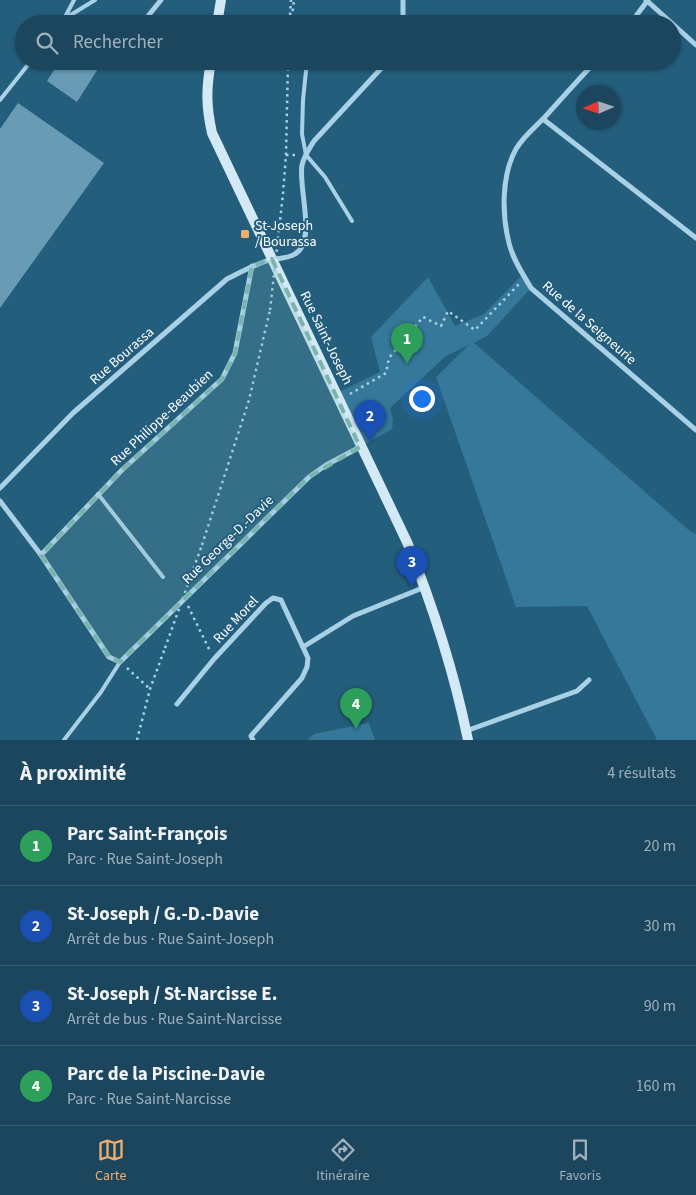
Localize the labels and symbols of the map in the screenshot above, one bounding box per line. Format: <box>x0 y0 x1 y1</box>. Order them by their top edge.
north arrow <box>576 85 621 130</box>
place label: St-Joseph / Bourassa <box>255 216 317 252</box>
marker: St-Joseph / Bourassa <box>239 228 251 240</box>
street label: Rue de la Seigneurie <box>538 277 640 370</box>
street label: Rue Saint-Joseph <box>295 288 357 388</box>
street label: Rue Bourassa <box>86 322 158 390</box>
pin: 1 <box>391 323 423 364</box>
street label: Rue Philippe-Beaubien <box>106 365 218 471</box>
your location <box>409 386 435 412</box>
pin: 2 <box>354 400 386 441</box>
street label: Rue George-D.-Davie <box>178 491 278 589</box>
pin: 3 <box>396 546 428 587</box>
street label: Rue Morel <box>209 592 263 648</box>
pin: 4 <box>340 688 372 729</box>

